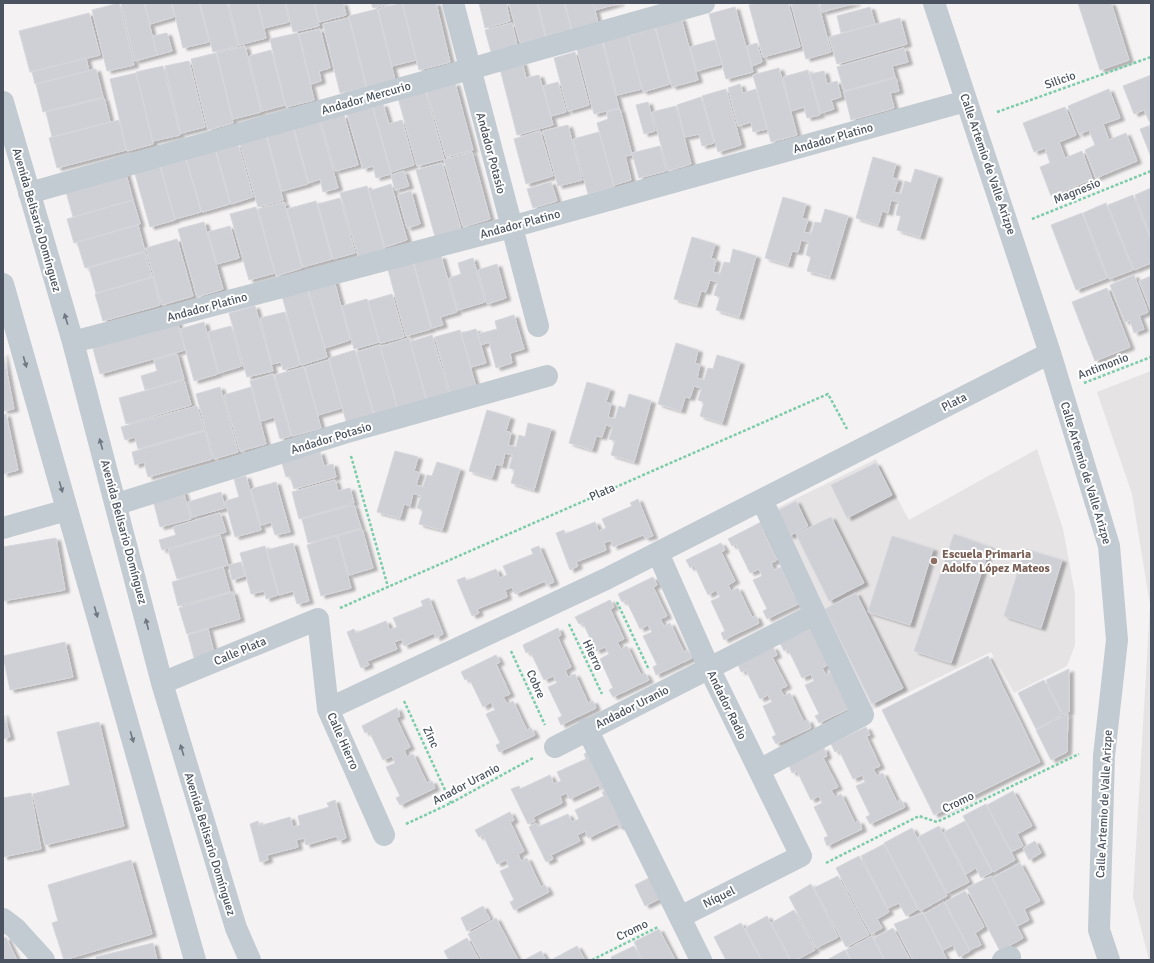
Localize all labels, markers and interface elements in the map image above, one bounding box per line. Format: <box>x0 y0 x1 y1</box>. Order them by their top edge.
street label: Silicio <box>1043 68 1078 93</box>
street label: Andador Mercurio <box>320 79 413 118</box>
street label: Calle Artemio de Valle Arizpe <box>956 92 1019 237</box>
street label: Andador Potasio <box>472 111 509 195</box>
street label: Andador Platino <box>791 120 875 157</box>
street label: Avenida Belisario Domínguez <box>9 146 64 294</box>
street label: Magnesio <box>1051 175 1103 208</box>
street label: Andador Platino <box>478 207 562 242</box>
street label: Andador Platino <box>165 290 249 325</box>
one-way arrow <box>63 313 69 325</box>
street label: Antimonio <box>1076 350 1131 383</box>
one-way arrow <box>22 356 28 368</box>
street label: Plata <box>939 390 969 415</box>
street label: Calle Artemio de Valle Arizpe <box>1057 400 1114 546</box>
street label: Andador Potasio <box>289 419 373 458</box>
one-way arrow <box>98 438 104 450</box>
street label: Avenida Belisario Domínguez <box>97 458 150 606</box>
street label: Plata <box>587 480 617 505</box>
one-way arrow <box>58 481 64 493</box>
place label: Escuela Primaria Adolfo López Mateos <box>942 547 1051 576</box>
marker: Escuela Primaria Adolfo López Mateos <box>929 556 939 566</box>
one-way arrow <box>93 606 99 618</box>
one-way arrow <box>144 618 150 631</box>
street label: Calle Plata <box>212 634 269 669</box>
street label: Hierro <box>579 637 606 673</box>
street label: Cobre <box>523 667 548 701</box>
street label: Andador Radio <box>703 668 750 742</box>
street label: Andador Uranio <box>593 683 671 732</box>
street label: Calle Hierro <box>323 710 362 772</box>
street label: Zinc <box>419 724 442 751</box>
street label: Calle Artemio de Valle Arizpe <box>1093 730 1116 879</box>
one-way arrow <box>129 731 135 743</box>
one-way arrow <box>179 743 185 755</box>
street label: Anador Uranio <box>430 760 502 808</box>
street label: Avenida Belisario Domínguez <box>181 771 238 918</box>
street label: Cromo <box>940 788 977 817</box>
street label: Níquel <box>701 883 738 912</box>
street label: Cromo <box>614 916 651 945</box>

